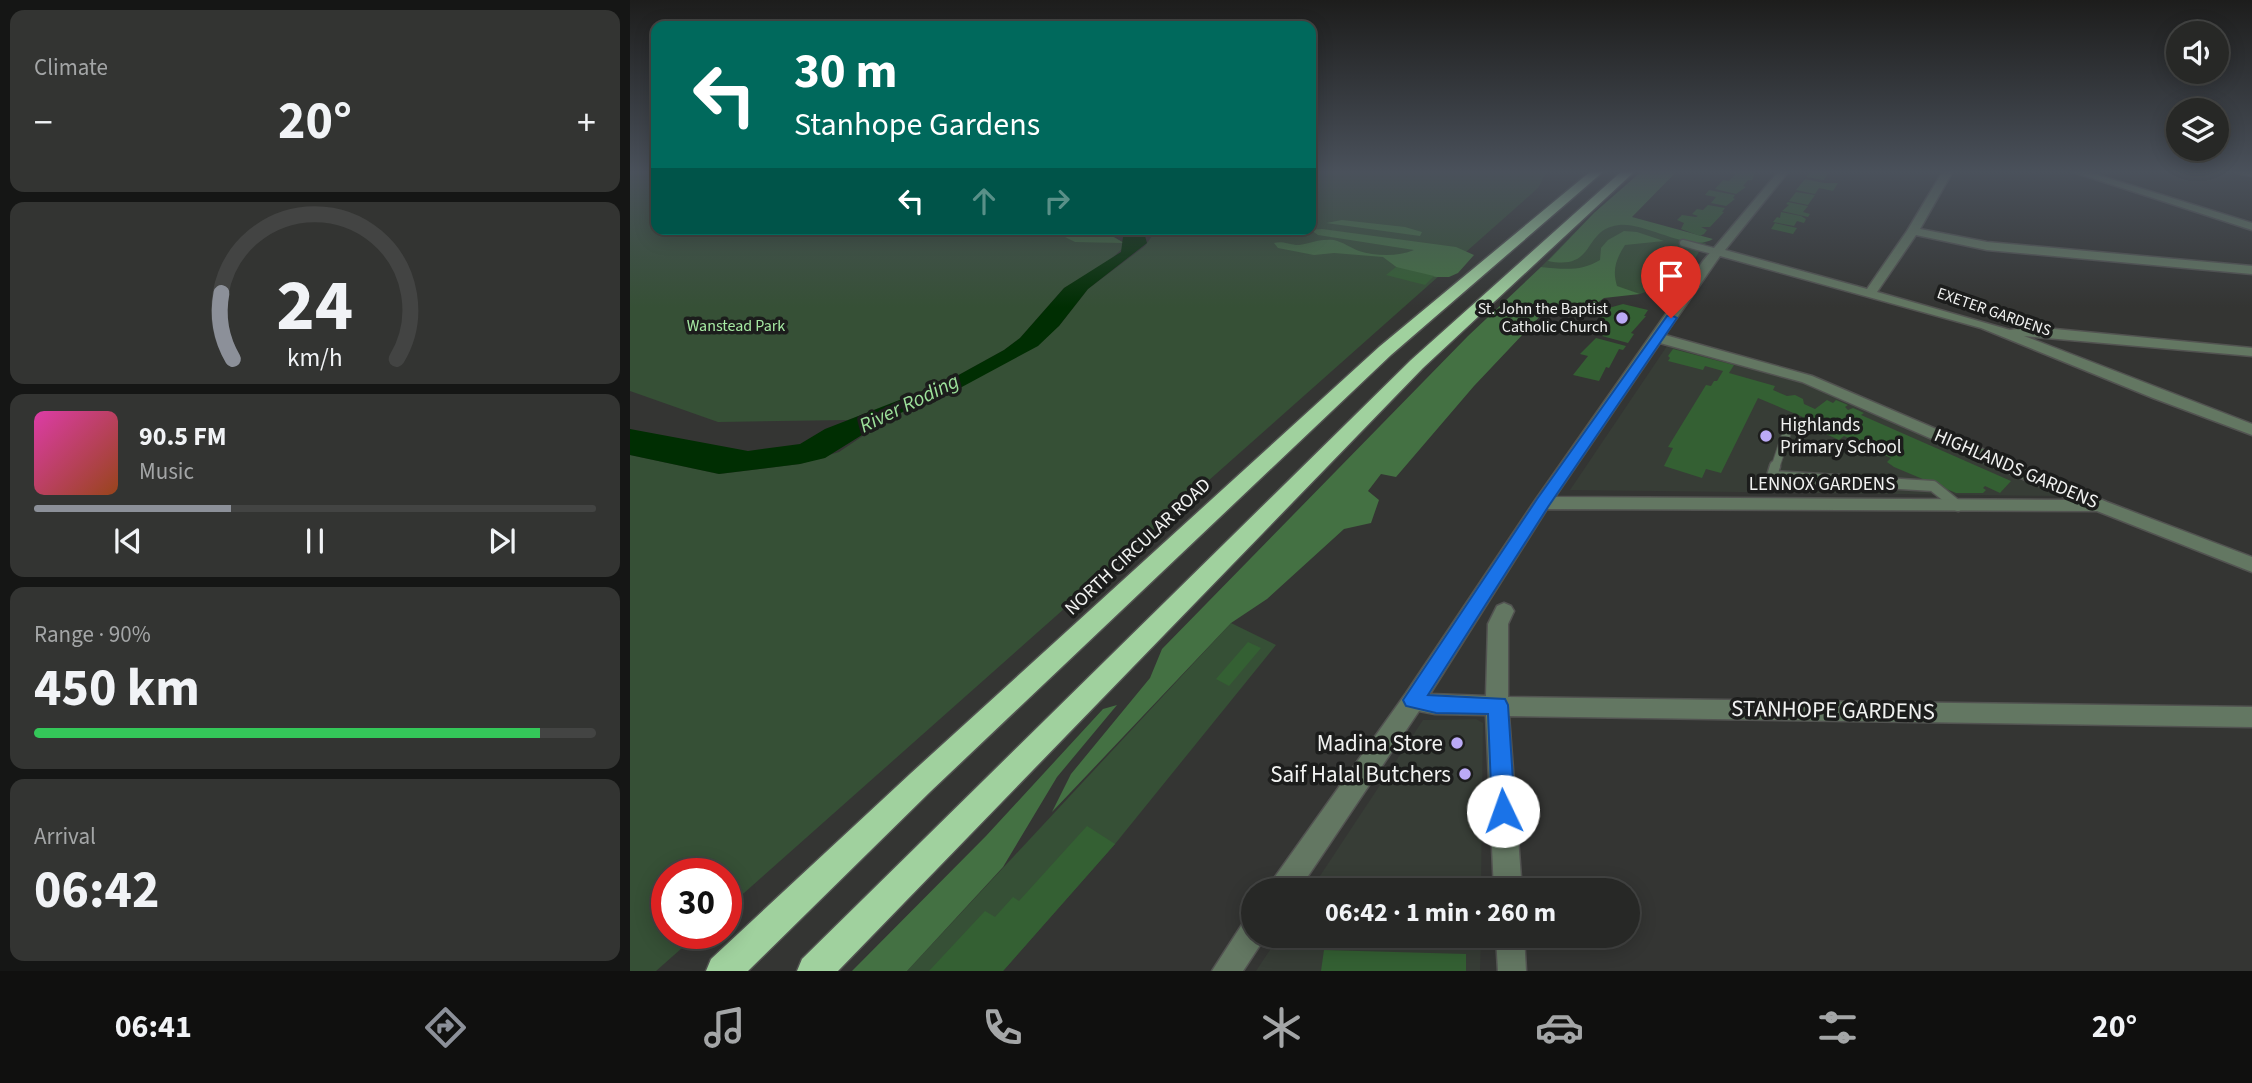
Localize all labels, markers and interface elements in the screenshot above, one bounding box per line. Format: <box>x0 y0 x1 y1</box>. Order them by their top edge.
map controls <box>2166 21 2229 161</box>
button: sound <box>2166 21 2229 84</box>
text: 30 m <box>794 37 898 107</box>
icon: left <box>679 49 770 140</box>
text: Climate <box>34 51 108 84</box>
text: 20° <box>278 85 352 159</box>
text: − <box>34 96 53 150</box>
text: + <box>577 96 596 150</box>
button: layers <box>2166 98 2229 161</box>
text: Stanhope Gardens <box>794 102 1040 148</box>
icon: left <box>892 182 930 220</box>
icon: ahead <box>965 182 1003 220</box>
icon: right <box>1038 182 1076 220</box>
pin <box>1641 246 1701 318</box>
text: 24 <box>277 255 353 359</box>
icon: arrive <box>1652 257 1690 295</box>
street label: EXETER GARDENS <box>1934 282 2054 342</box>
place label: St. John the Baptist Catholic Church <box>1478 298 1609 338</box>
marker: St. John the Baptist Catholic Church <box>1614 310 1630 326</box>
park label: Wanstead Park <box>687 315 785 337</box>
text: km/h <box>287 340 343 376</box>
water label: River Roding <box>854 366 964 440</box>
place label: Highlands Primary School <box>1780 412 1902 461</box>
text: 90.5 FM <box>139 418 227 455</box>
street label: HIGHLANDS GARDENS <box>1930 422 2102 516</box>
marker: Highlands Primary School <box>1758 428 1774 444</box>
text: Music <box>139 455 194 488</box>
street label: LENNOX GARDENS <box>1749 471 1895 498</box>
street label: NORTH CIRCULAR ROAD <box>1059 472 1217 622</box>
icon: previous <box>109 522 147 560</box>
icon: pause <box>296 522 334 560</box>
icon: next <box>483 522 521 560</box>
text: Range · 90% <box>34 618 151 651</box>
text: 450 km <box>34 652 200 726</box>
street label: STANHOPE GARDENS <box>1731 692 1935 728</box>
place label: Madina Store <box>1317 727 1443 760</box>
marker: Madina Store <box>1449 735 1465 751</box>
place label: Saif Halal Butchers <box>1270 758 1451 791</box>
marker: Saif Halal Butchers <box>1457 766 1473 782</box>
position arrow <box>1466 774 1540 848</box>
text: Arrival <box>34 820 96 853</box>
text: 06:42 <box>34 854 159 928</box>
speed limit sign: 30 <box>651 858 742 949</box>
text: 06:42 · 1 min · 260 m <box>1325 894 1556 931</box>
icon: directions <box>421 1003 470 1052</box>
icon: music <box>700 1003 749 1052</box>
icon: phone <box>978 1003 1027 1052</box>
icon: climate <box>1257 1003 1306 1052</box>
icon: car <box>1535 1003 1584 1052</box>
icon: filters <box>1813 1003 1862 1052</box>
text: 06:41 <box>115 1004 192 1050</box>
text: 20° <box>2092 1004 2137 1050</box>

